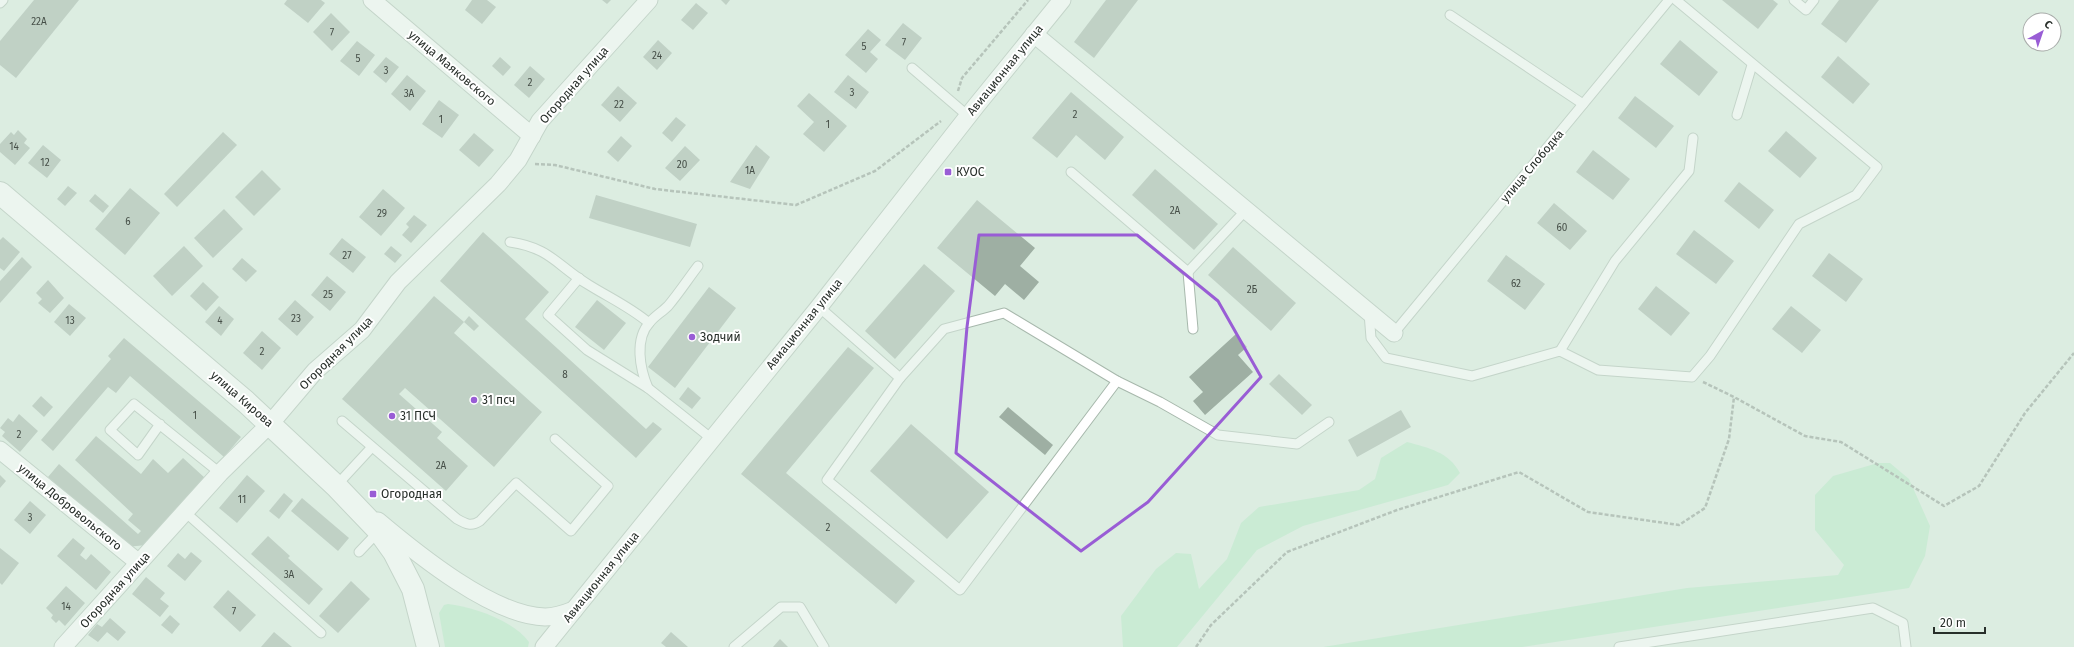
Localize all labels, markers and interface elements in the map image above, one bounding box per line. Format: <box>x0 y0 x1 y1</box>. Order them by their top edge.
north arrow <box>2022 12 2062 52</box>
house number: 22А <box>31 16 47 28</box>
text: С <box>2042 18 2055 32</box>
street label: Авиационная улица <box>964 22 1046 118</box>
house number: 7 <box>330 27 335 39</box>
street label: улица Маяковского <box>405 27 499 109</box>
house number: 7 <box>902 37 907 49</box>
house number: 5 <box>861 41 867 53</box>
street label: Огородная улица <box>537 44 611 126</box>
house number: 24 <box>652 50 663 62</box>
house number: 5 <box>355 53 361 65</box>
house number: 3 <box>384 65 389 77</box>
house number: 2 <box>528 77 533 89</box>
house number: 3 <box>850 87 855 99</box>
house number: 3А <box>404 88 415 100</box>
house number: 22 <box>614 99 624 111</box>
house number: 2 <box>1073 109 1078 121</box>
house number: 1 <box>439 114 443 126</box>
house number: 1 <box>826 119 830 131</box>
street label: улица Слободка <box>1498 127 1566 205</box>
house number: 14 <box>9 141 20 153</box>
house number: 12 <box>40 157 50 169</box>
house number: 20 <box>677 159 688 171</box>
house number: 1А <box>745 165 755 177</box>
place label: КУОС <box>956 165 985 179</box>
marker: КУОС <box>943 167 953 177</box>
house number: 2А <box>1170 205 1181 217</box>
house number: 29 <box>377 208 387 220</box>
house number: 6 <box>125 216 131 228</box>
house number: 60 <box>1557 222 1568 234</box>
house number: 27 <box>342 250 352 262</box>
street label: Авиационная улица <box>763 276 845 372</box>
house number: 62 <box>1511 278 1521 290</box>
house number: 2Б <box>1247 284 1258 296</box>
house number: 25 <box>323 289 333 301</box>
house number: 23 <box>291 313 301 325</box>
street label: Огородная улица <box>296 313 376 393</box>
house number: 13 <box>65 315 75 327</box>
house number: 4 <box>217 315 223 327</box>
place label: Зодчий <box>700 330 741 344</box>
marker: Зодчий <box>687 332 697 342</box>
house number: 2 <box>260 346 265 358</box>
street label: улица Кирова <box>208 368 276 430</box>
house number: 8 <box>562 369 568 381</box>
place label: 31 псч <box>482 393 515 407</box>
marker: 31 псч <box>469 395 479 405</box>
place label: 31 ПСЧ <box>400 409 436 423</box>
house number: 1 <box>193 410 197 422</box>
marker: 31 ПСЧ <box>387 411 397 421</box>
house number: 2 <box>17 429 22 441</box>
house number: 2А <box>436 460 447 472</box>
street label: улица Добровольского <box>15 461 125 553</box>
place label: Огородная <box>381 487 442 501</box>
marker: Огородная <box>368 489 378 499</box>
house number: 11 <box>238 494 246 506</box>
house number: 3 <box>28 512 33 524</box>
house number: 2 <box>826 522 831 534</box>
street label: Авиационная улица <box>560 529 642 625</box>
street label: Огородная улица <box>77 549 153 631</box>
house number: 3А <box>284 569 295 581</box>
house number: 14 <box>61 601 72 613</box>
house number: 7 <box>232 606 237 618</box>
scale bar <box>1934 609 1985 635</box>
text: 20 m <box>1940 616 1966 630</box>

